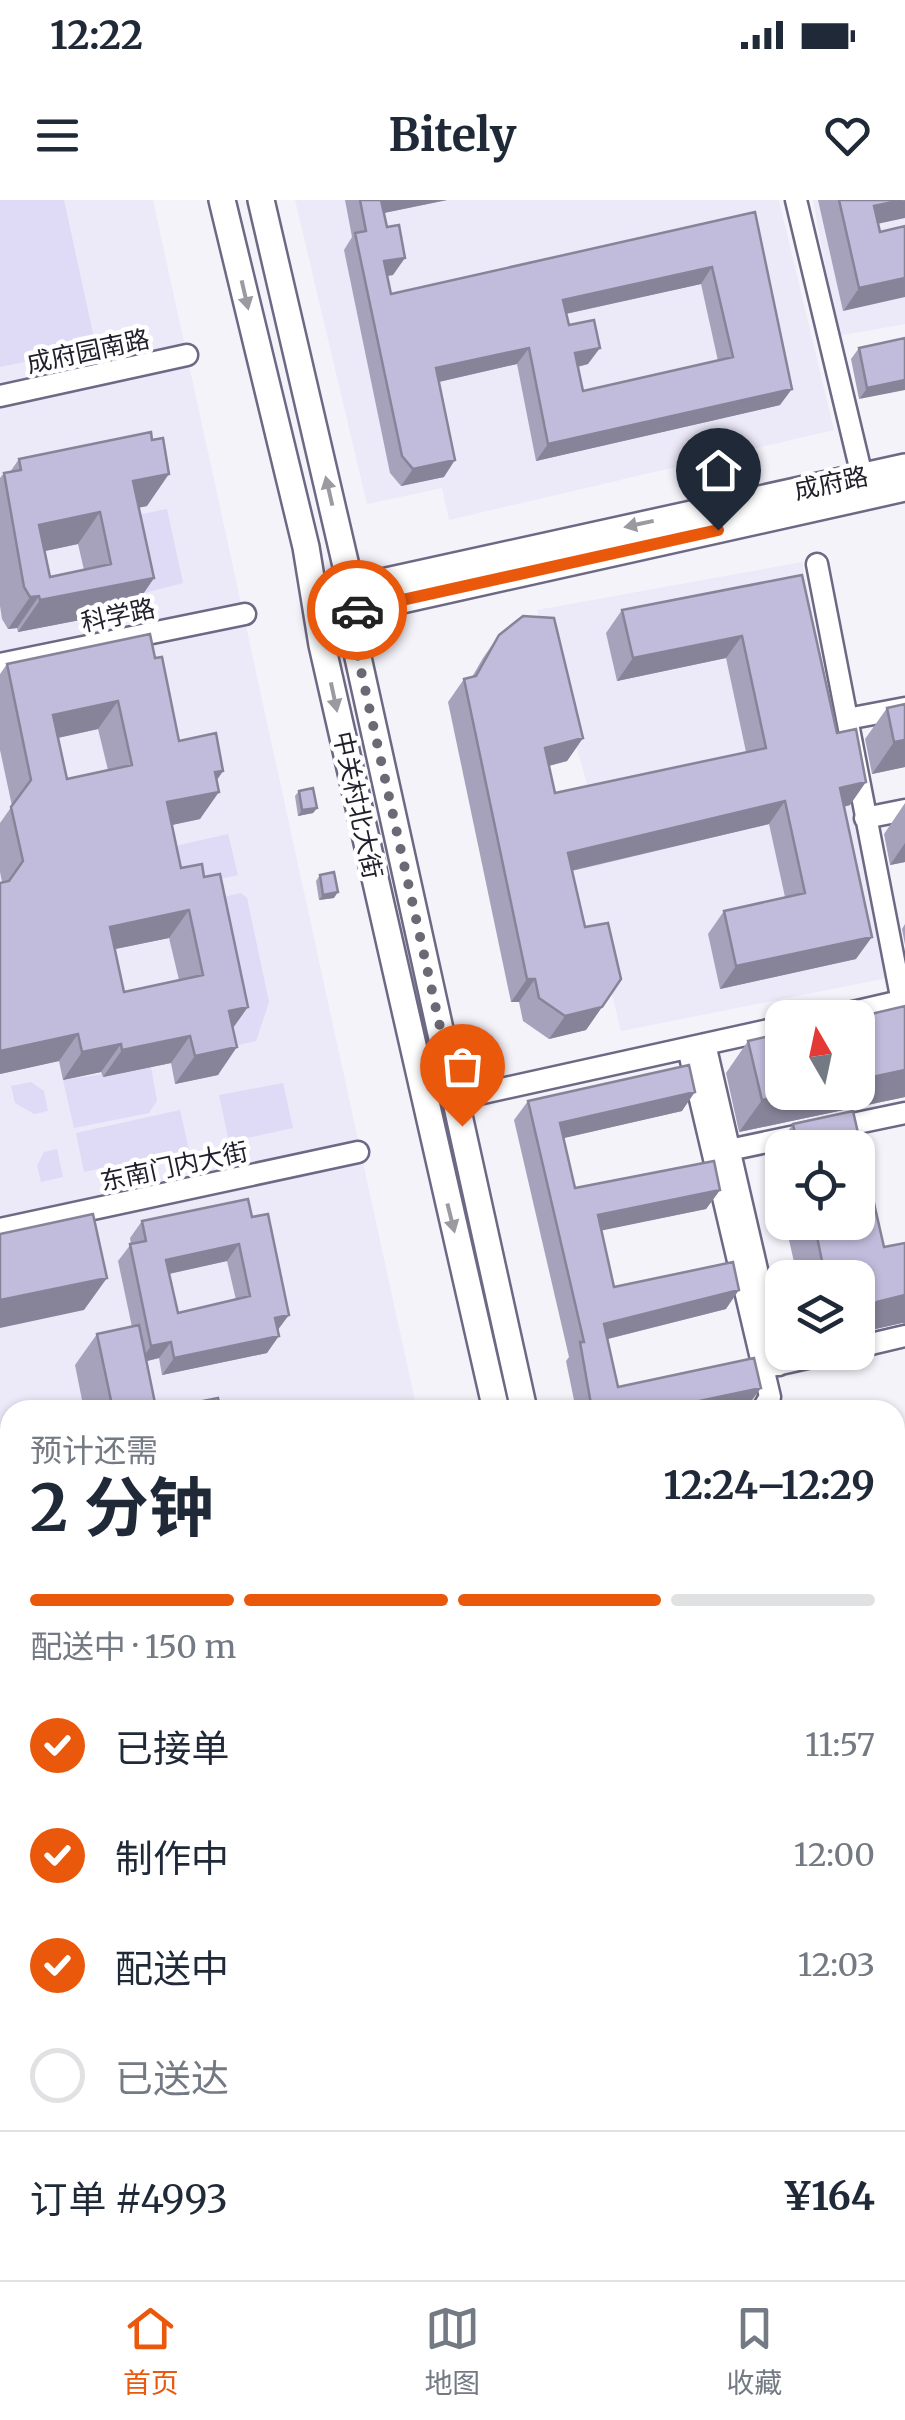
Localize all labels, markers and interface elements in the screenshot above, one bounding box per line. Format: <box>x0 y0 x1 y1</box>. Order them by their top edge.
text: 12:22 <box>50 12 143 59</box>
text: Bitely <box>389 107 516 163</box>
icon: menu <box>30 108 85 163</box>
icon: heart <box>820 108 875 163</box>
one-way arrow <box>238 280 253 311</box>
street label: 成府园南路 <box>24 322 152 380</box>
pin <box>676 428 761 531</box>
icon: home <box>691 443 746 498</box>
street label: 成府路 <box>791 460 871 506</box>
one-way arrow <box>320 475 336 506</box>
one-way arrow <box>623 517 654 532</box>
courier <box>307 560 407 660</box>
icon: car <box>330 583 385 638</box>
street label: 科学路 <box>78 592 158 638</box>
one-way arrow <box>327 681 342 712</box>
street label: 中关村北大街 <box>327 728 389 882</box>
north arrow <box>765 1000 875 1110</box>
map controls <box>765 1000 875 1370</box>
pin <box>420 1024 505 1127</box>
icon: bag <box>435 1039 490 1094</box>
button: locate <box>765 1130 875 1240</box>
street label: 东南门内大街 <box>97 1135 251 1197</box>
one-way arrow <box>444 1203 459 1234</box>
button: layers <box>765 1260 875 1370</box>
text: 预计还需 <box>30 1431 158 1471</box>
text: 12:24–12:29 <box>663 1462 875 1509</box>
text: 2 分钟 <box>30 1467 214 1549</box>
text: 配送中 · 150 m <box>30 1627 236 1667</box>
icon: check <box>30 1718 85 1773</box>
text: 已接单 <box>115 1725 229 1772</box>
text: 11:57 <box>805 1725 875 1765</box>
icon: check <box>30 1828 85 1883</box>
text: 制作中 <box>115 1835 229 1882</box>
text: 12:00 <box>794 1835 875 1875</box>
icon: check <box>30 1938 85 1993</box>
text: 配送中 <box>115 1945 229 1992</box>
text: 12:03 <box>798 1945 875 1985</box>
text: 已送达 <box>115 2055 229 2102</box>
text: ¥164 <box>782 2173 875 2220</box>
text: 订单 #4993 <box>30 2176 228 2223</box>
tab: 首页 <box>123 2301 179 2401</box>
tab: 地图 <box>424 2301 480 2401</box>
tab: 收藏 <box>726 2301 782 2401</box>

